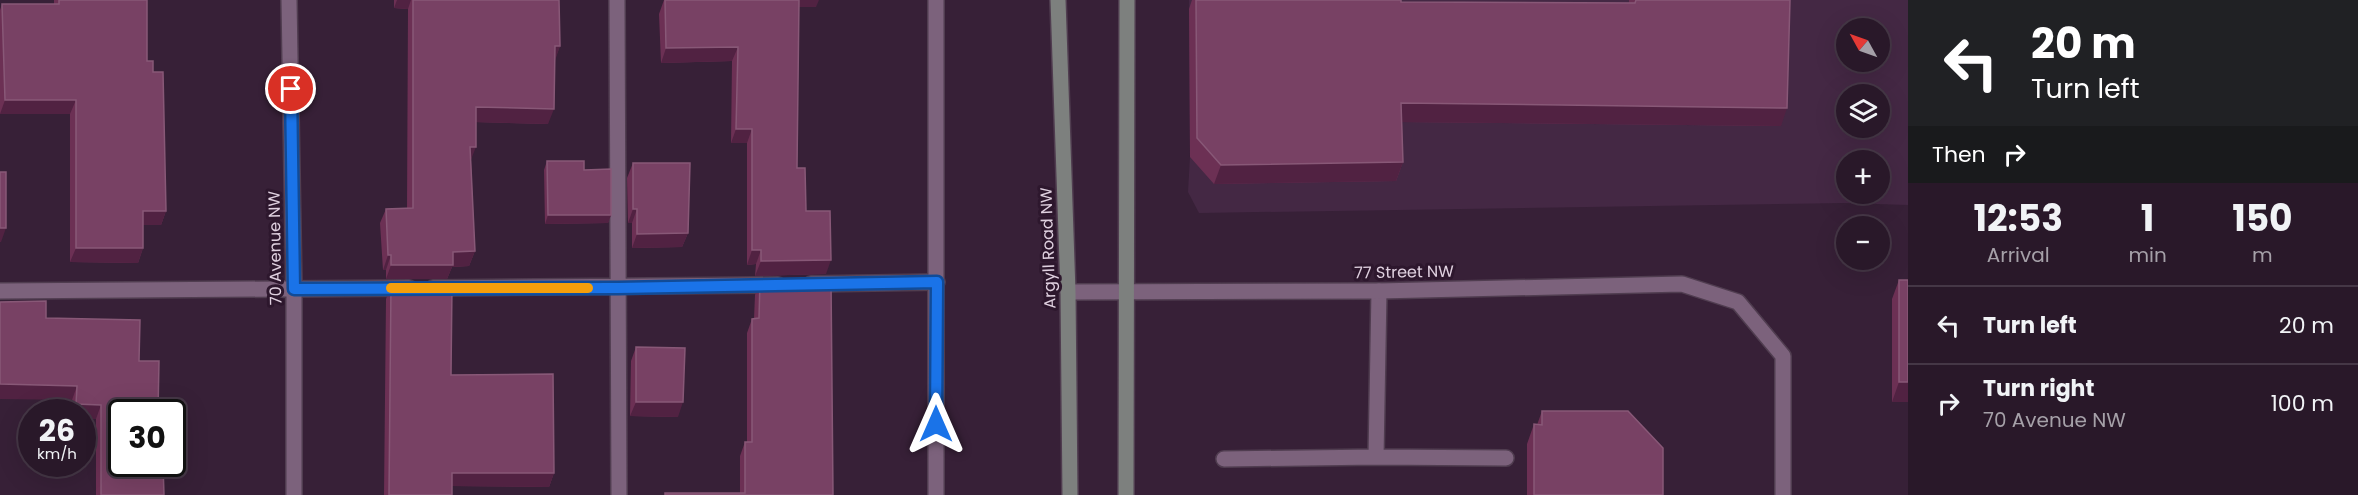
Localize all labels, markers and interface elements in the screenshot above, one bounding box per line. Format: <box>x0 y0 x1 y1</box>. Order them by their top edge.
text: 20 m <box>2031 14 2136 73</box>
north arrow <box>1836 18 1890 72</box>
map controls <box>1836 18 1890 270</box>
icon: left <box>1932 24 2010 102</box>
pin <box>265 63 316 114</box>
text: Turn left <box>2031 70 2140 107</box>
icon: arrive <box>274 72 307 105</box>
button: layers <box>1836 84 1890 138</box>
icon: right <box>1998 138 2031 171</box>
text: Then <box>1932 139 1986 170</box>
button: + <box>1836 150 1890 204</box>
street label: Argyll Road NW <box>1034 187 1062 309</box>
street label: 70 Avenue NW <box>262 190 287 305</box>
text: 12:53 <box>1973 193 2063 244</box>
text: 1 <box>2141 193 2154 244</box>
text: 150 <box>2232 193 2293 244</box>
button: − <box>1836 216 1890 270</box>
text: Arrival <box>1987 241 2050 269</box>
text: min <box>2128 241 2167 269</box>
text: m <box>2252 241 2273 269</box>
street label: 77 Street NW <box>1354 260 1454 284</box>
icon: left <box>1932 309 1965 342</box>
text: Turn left <box>1983 310 2077 341</box>
text: 20 m <box>2279 310 2334 341</box>
text: Turn right <box>1983 373 2094 404</box>
icon: right <box>1932 387 1965 420</box>
text: 100 m <box>2271 388 2334 419</box>
position arrow <box>904 392 968 456</box>
speed limit sign: 30 <box>108 399 186 477</box>
text: 70 Avenue NW <box>1983 406 2126 434</box>
text: 26 <box>39 409 75 452</box>
text: km/h <box>37 443 77 464</box>

